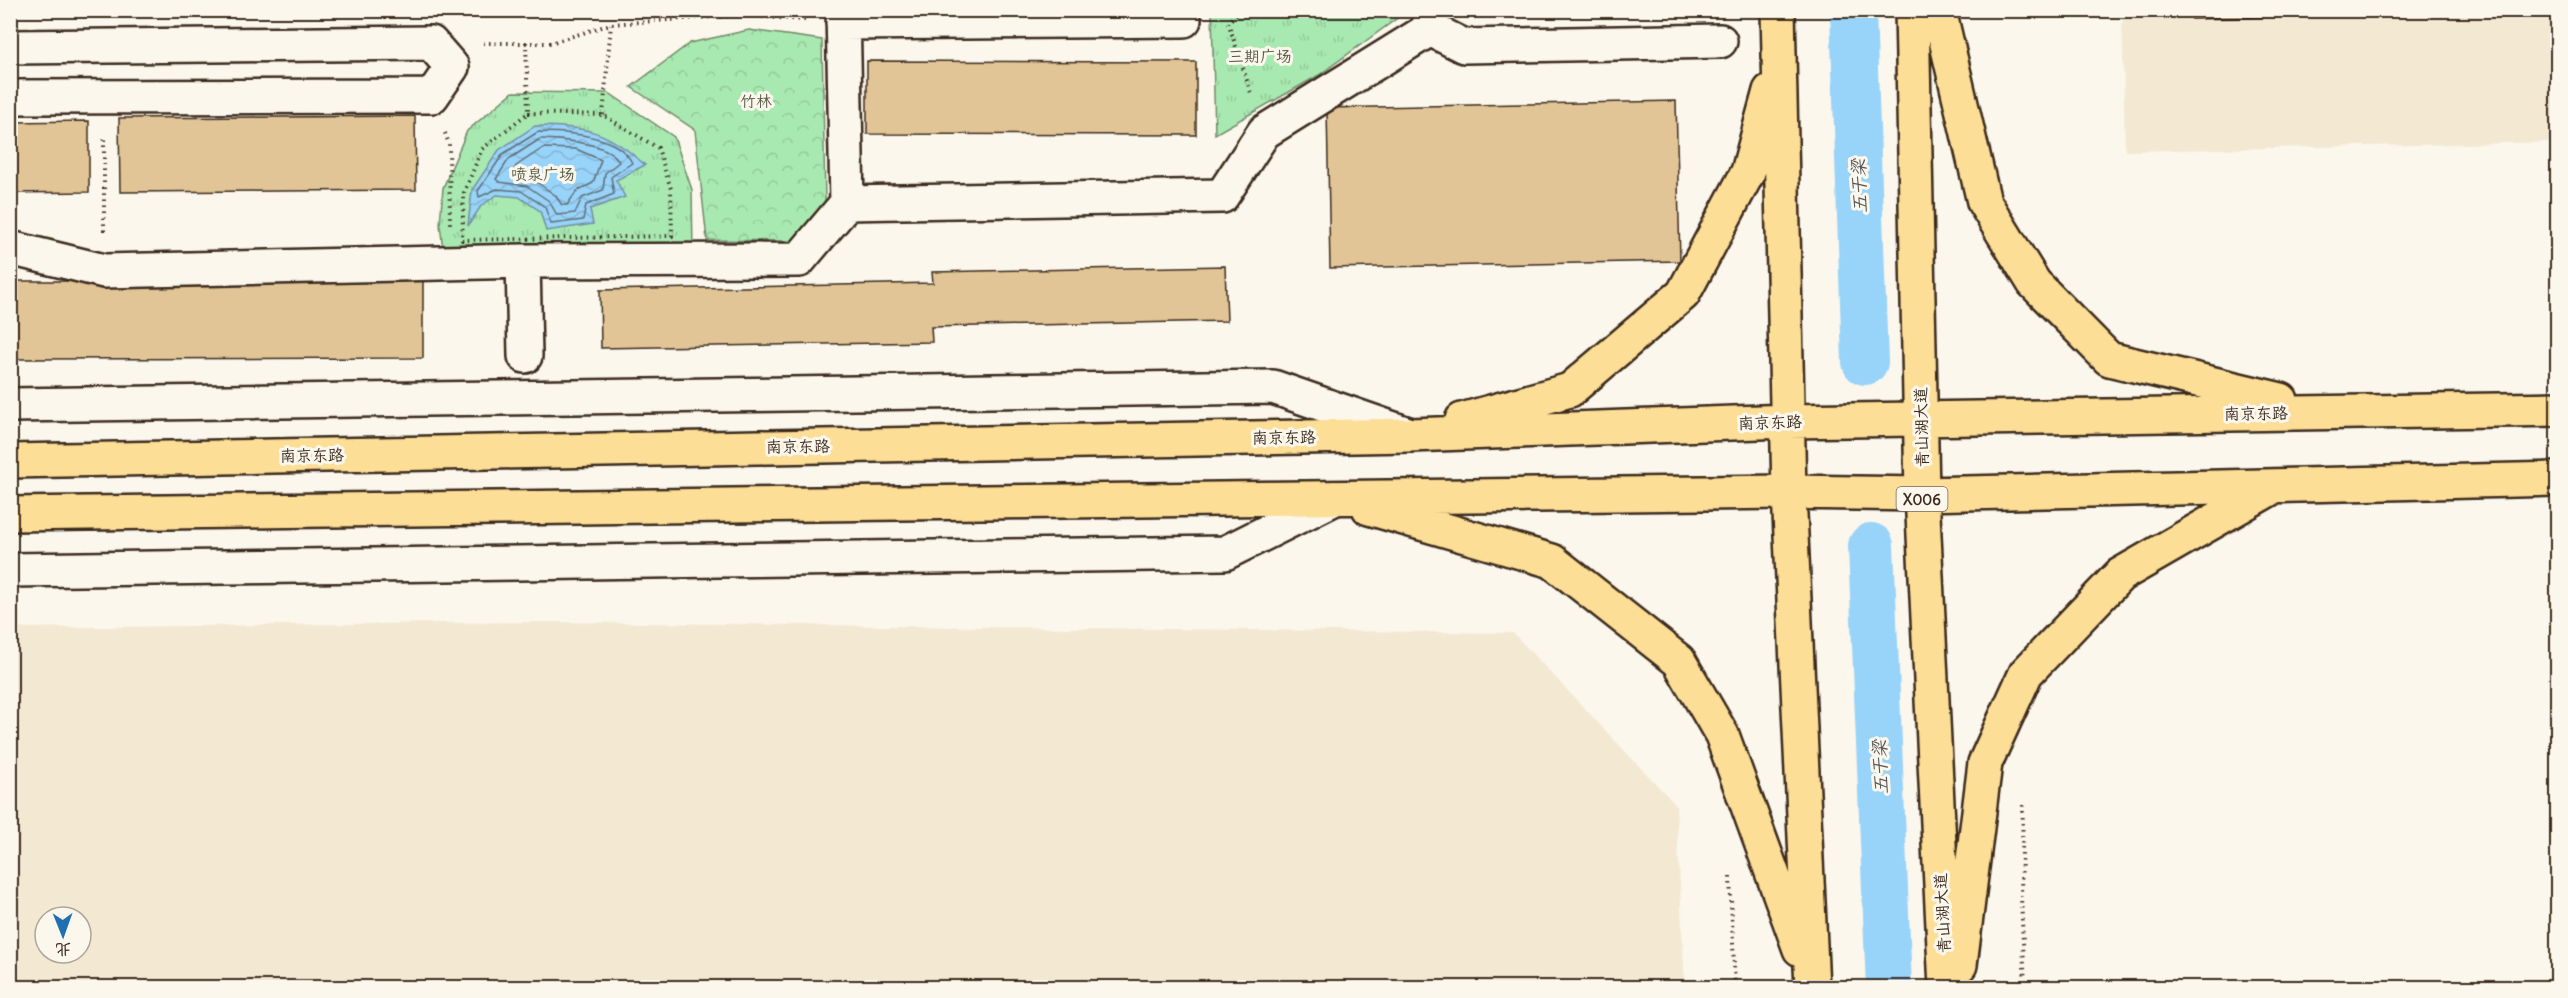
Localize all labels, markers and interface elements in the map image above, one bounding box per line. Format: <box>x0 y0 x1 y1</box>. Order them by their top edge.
park label: 三期广场 <box>1228 46 1292 66</box>
park label: 竹林 <box>740 91 772 111</box>
water label: 五干梁 <box>1847 158 1871 213</box>
park label: 喷泉广场 <box>511 164 575 184</box>
street label: 青山湖大道 <box>1910 387 1932 467</box>
street label: 南京东路 <box>2224 402 2288 424</box>
street label: 南京东路 <box>1738 411 1802 433</box>
street label: 南京东路 <box>1252 426 1316 448</box>
street label: 南京东路 <box>766 435 830 457</box>
street label: 南京东路 <box>280 444 344 466</box>
road number: X006 <box>1896 487 1948 511</box>
water label: 五干梁 <box>1868 739 1892 794</box>
street label: 青山湖大道 <box>1930 873 1954 953</box>
north arrow <box>33 905 93 965</box>
text: 北 <box>55 940 71 960</box>

